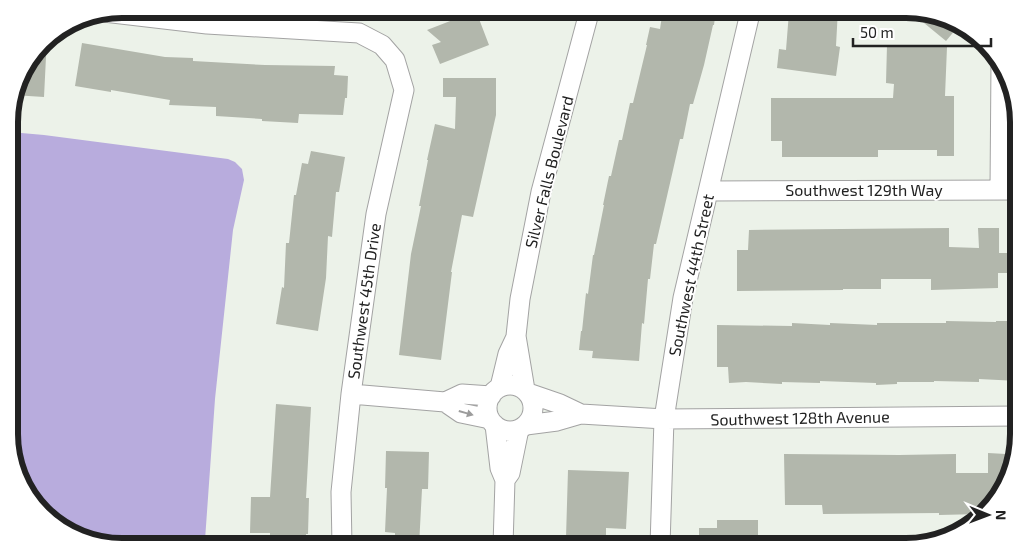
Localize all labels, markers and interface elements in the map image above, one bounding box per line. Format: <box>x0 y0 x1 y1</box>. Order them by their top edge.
scale bar <box>853 15 990 47</box>
text: 50 m <box>860 23 894 41</box>
street label: Silver Falls Boulevard <box>520 94 577 250</box>
street label: Southwest 129th Way <box>785 180 943 199</box>
street label: Southwest 44th Street <box>664 192 717 358</box>
street label: Southwest 45th Drive <box>343 222 384 380</box>
street label: Southwest 128th Avenue <box>710 406 890 429</box>
one-way arrow <box>459 410 474 418</box>
north arrow <box>963 490 1013 540</box>
text: N <box>993 510 1010 520</box>

